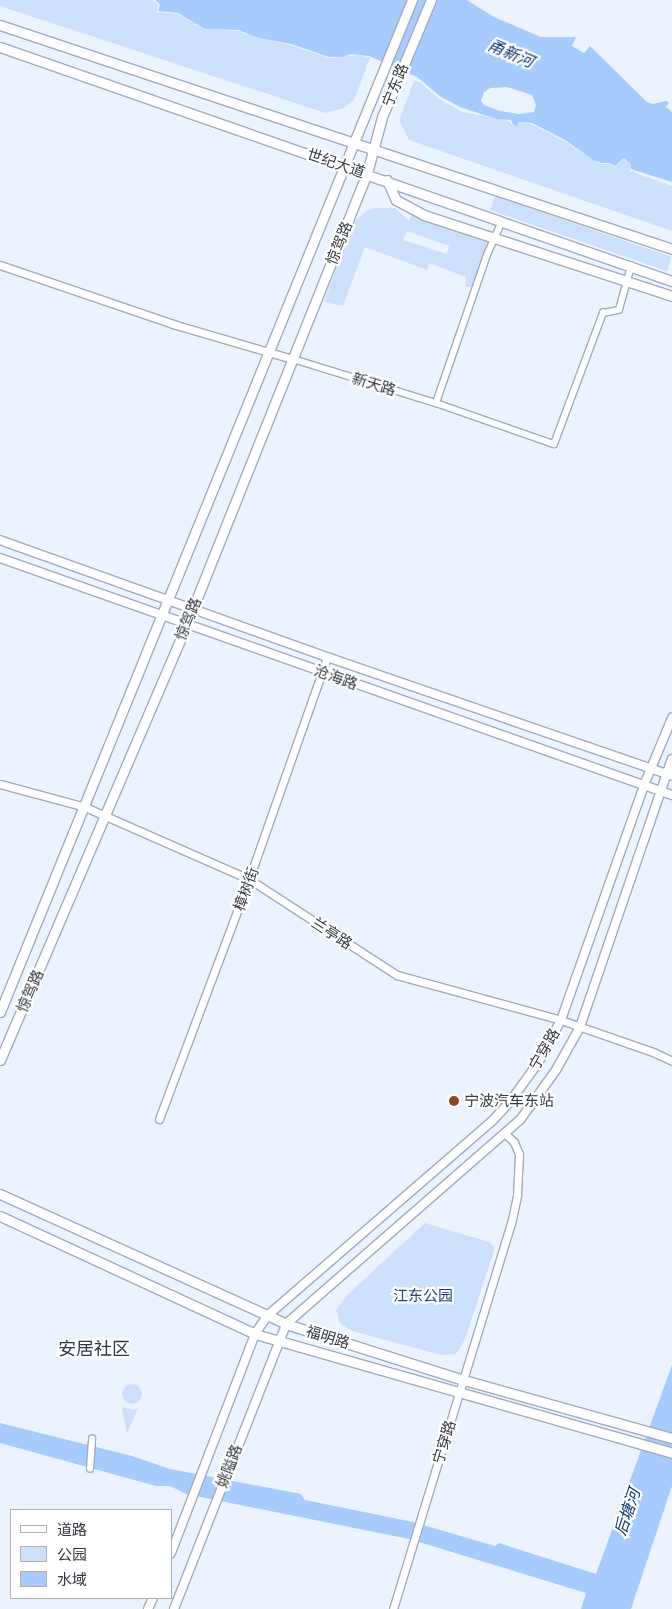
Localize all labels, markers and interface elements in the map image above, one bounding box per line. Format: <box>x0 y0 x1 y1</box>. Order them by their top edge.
water label: 甬新河 <box>485 35 537 71</box>
street label: 宁东路 <box>378 61 412 109</box>
street label: 世纪大道 <box>305 145 367 181</box>
street label: 惊驾路 <box>322 219 356 267</box>
street label: 新天路 <box>350 369 398 399</box>
street label: 惊驾路 <box>171 595 205 643</box>
street label: 沧海路 <box>312 661 360 693</box>
street label: 樟树街 <box>230 865 262 913</box>
street label: 兰亭路 <box>308 913 356 953</box>
street label: 惊驾路 <box>13 967 47 1015</box>
street label: 宁穿路 <box>525 1025 563 1073</box>
place label: 宁波汽车东站 <box>464 1092 554 1110</box>
marker: 宁波汽车东站 <box>448 1095 460 1107</box>
park label: 江东公园 <box>393 1287 453 1305</box>
street label: 福明路 <box>304 1322 352 1352</box>
district label: 安居社区 <box>58 1337 130 1359</box>
street label: 宁穿路 <box>429 1418 459 1466</box>
street label: 姚隘路 <box>213 1442 245 1490</box>
water label: 后塘河 <box>610 1486 644 1538</box>
legend <box>10 1509 172 1599</box>
text: 道路 <box>57 1520 87 1538</box>
text: 公园 <box>57 1545 87 1563</box>
text: 水域 <box>57 1570 87 1588</box>

